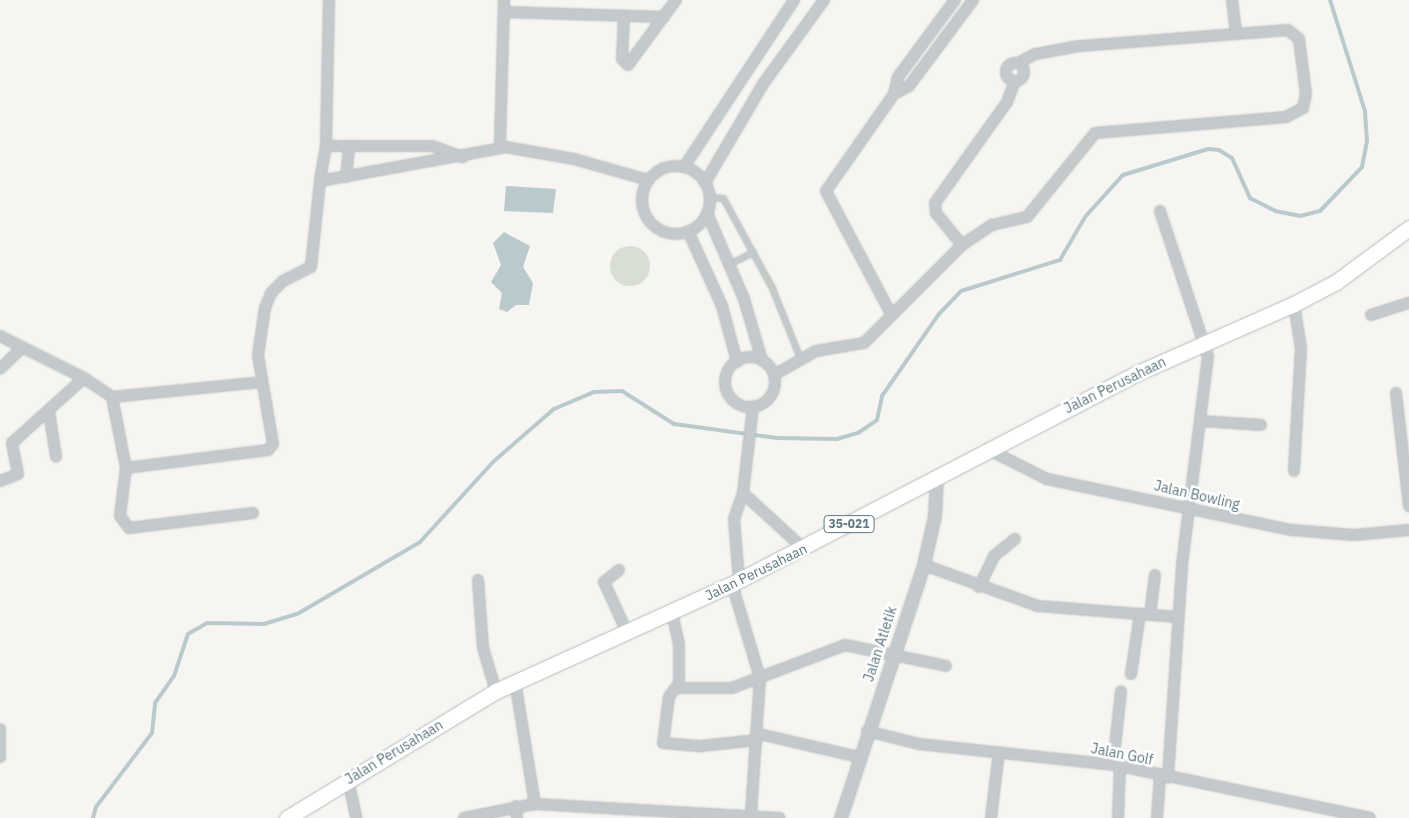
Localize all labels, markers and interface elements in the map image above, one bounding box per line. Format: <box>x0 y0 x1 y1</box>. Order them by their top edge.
street label: Jalan Perusahaan <box>1061 353 1169 417</box>
street label: Jalan Bowling <box>1152 477 1242 513</box>
road number: 35-021 <box>823 514 875 534</box>
street label: Jalan Perusahaan <box>702 540 810 604</box>
street label: Jalan Atletik <box>860 604 900 684</box>
street label: Jalan Perusahaan <box>342 716 446 788</box>
street label: Jalan Golf <box>1089 740 1155 768</box>

